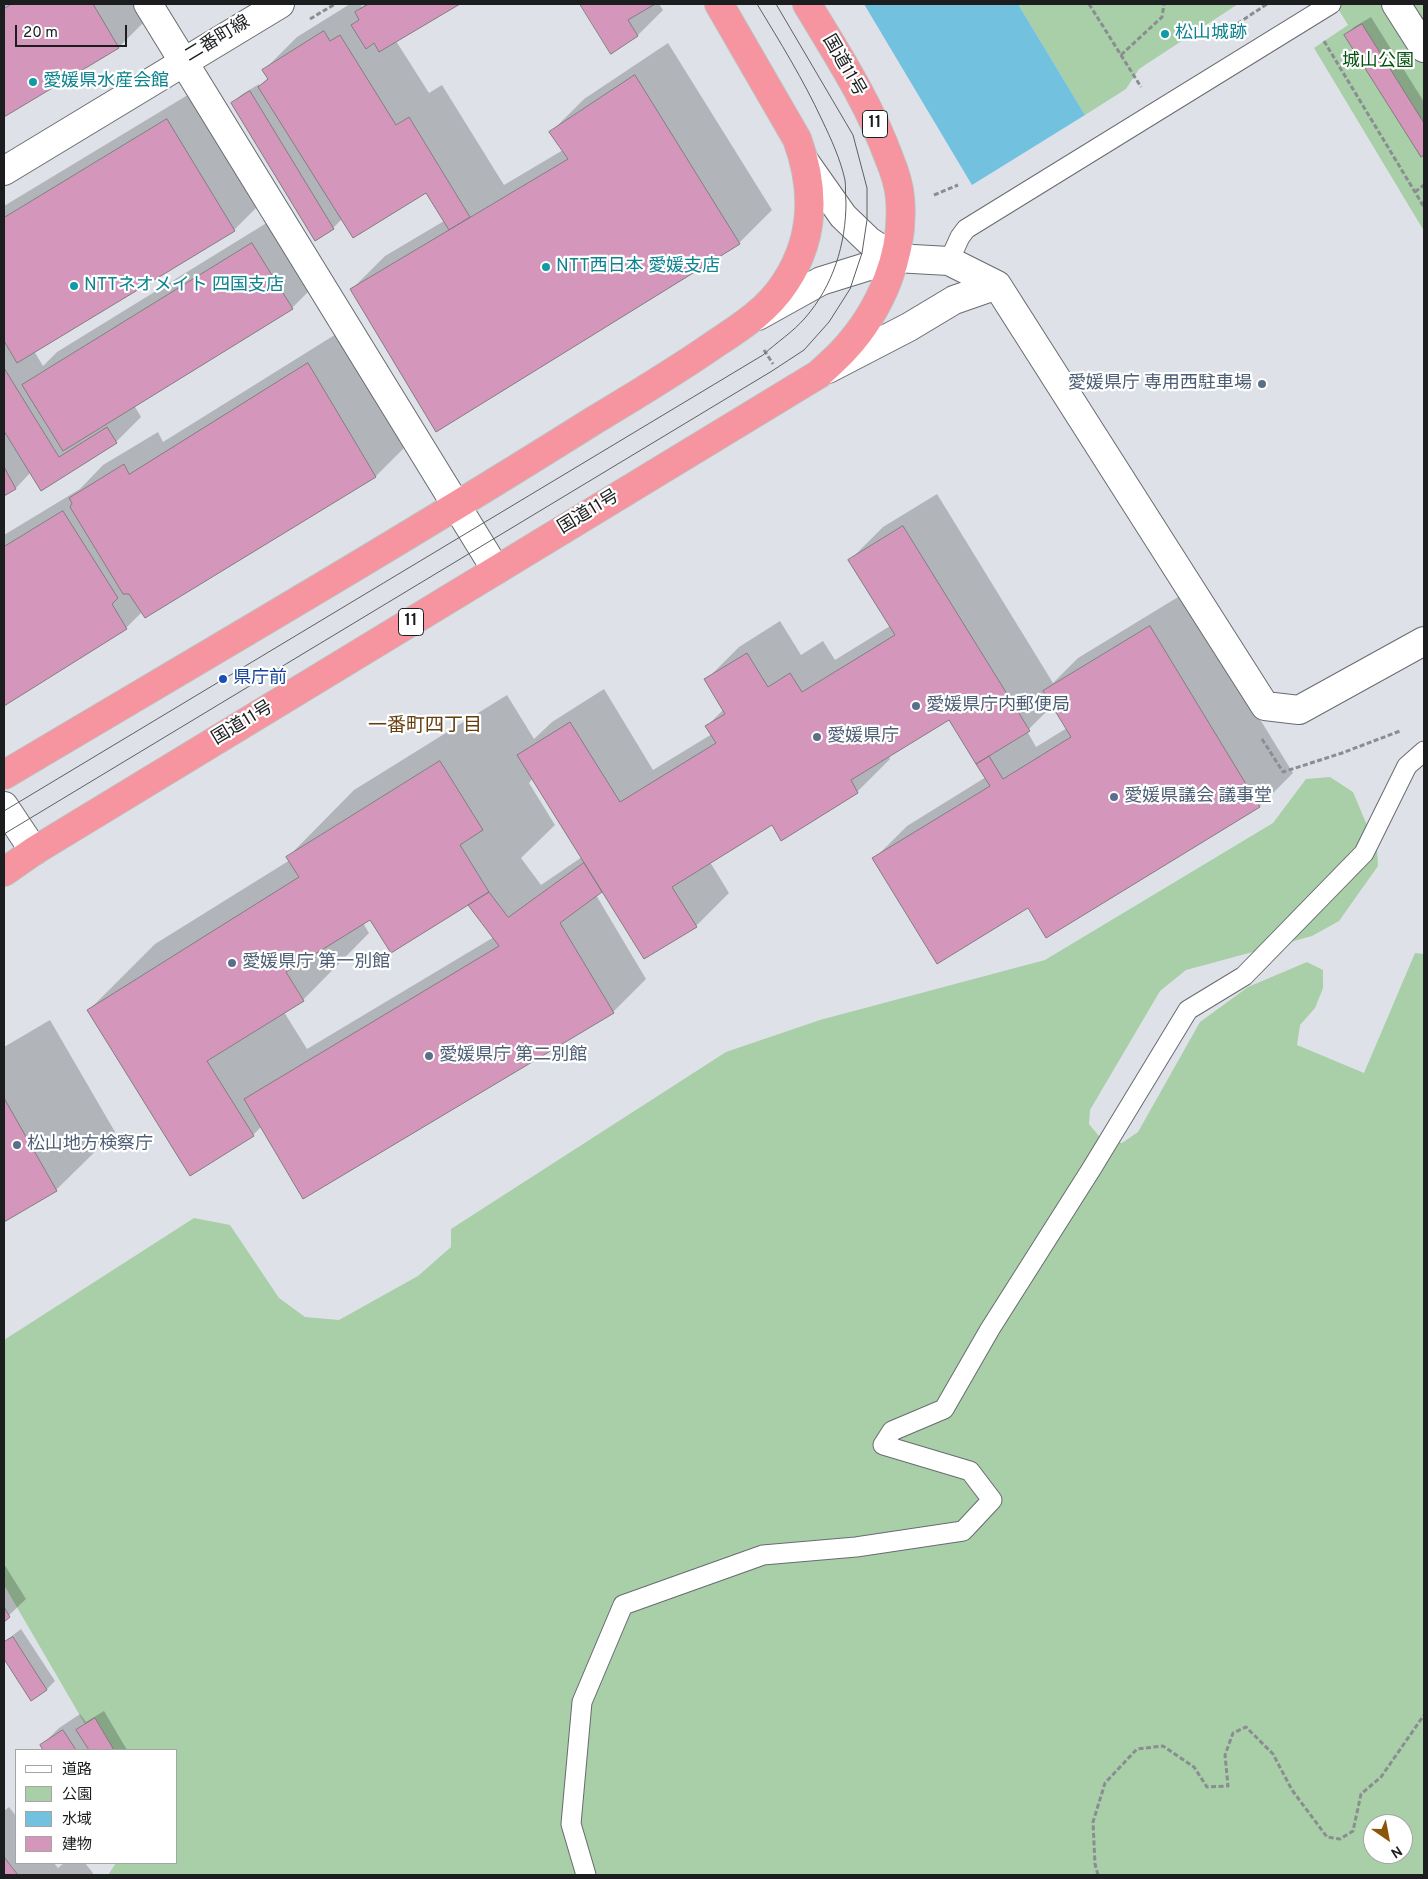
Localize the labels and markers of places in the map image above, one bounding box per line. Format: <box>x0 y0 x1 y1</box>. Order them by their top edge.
place label: 松山城跡 <box>1175 23 1247 45</box>
marker: 松山城跡 <box>1159 28 1171 40</box>
place label: 愛媛県水産会館 <box>43 71 169 93</box>
marker: 愛媛県水産会館 <box>27 76 39 88</box>
place label: NTT西日本 愛媛支店 <box>556 256 720 278</box>
marker: NTT西日本 愛媛支店 <box>540 261 552 273</box>
place label: NTTネオメイト 四国支店 <box>84 275 284 297</box>
marker: NTTネオメイト 四国支店 <box>68 280 80 292</box>
place label: 愛媛県庁 専用西駐車場 <box>1068 373 1252 395</box>
marker: 愛媛県庁 専用西駐車場 <box>1256 378 1268 390</box>
place label: 県庁前 <box>233 668 287 690</box>
marker: 県庁前 <box>217 673 229 685</box>
place label: 愛媛県庁内郵便局 <box>926 695 1070 717</box>
marker: 愛媛県庁内郵便局 <box>910 700 922 712</box>
place label: 愛媛県庁 <box>827 726 899 748</box>
marker: 愛媛県庁 <box>811 731 823 743</box>
place label: 愛媛県議会 議事堂 <box>1124 786 1272 808</box>
marker: 愛媛県議会 議事堂 <box>1108 791 1120 803</box>
place label: 愛媛県庁 第一別館 <box>242 952 390 974</box>
marker: 愛媛県庁 第一別館 <box>226 957 238 969</box>
place label: 愛媛県庁 第二別館 <box>439 1045 587 1067</box>
marker: 愛媛県庁 第二別館 <box>423 1050 435 1062</box>
place label: 松山地方検察庁 <box>27 1134 153 1156</box>
marker: 松山地方検察庁 <box>11 1139 23 1151</box>

